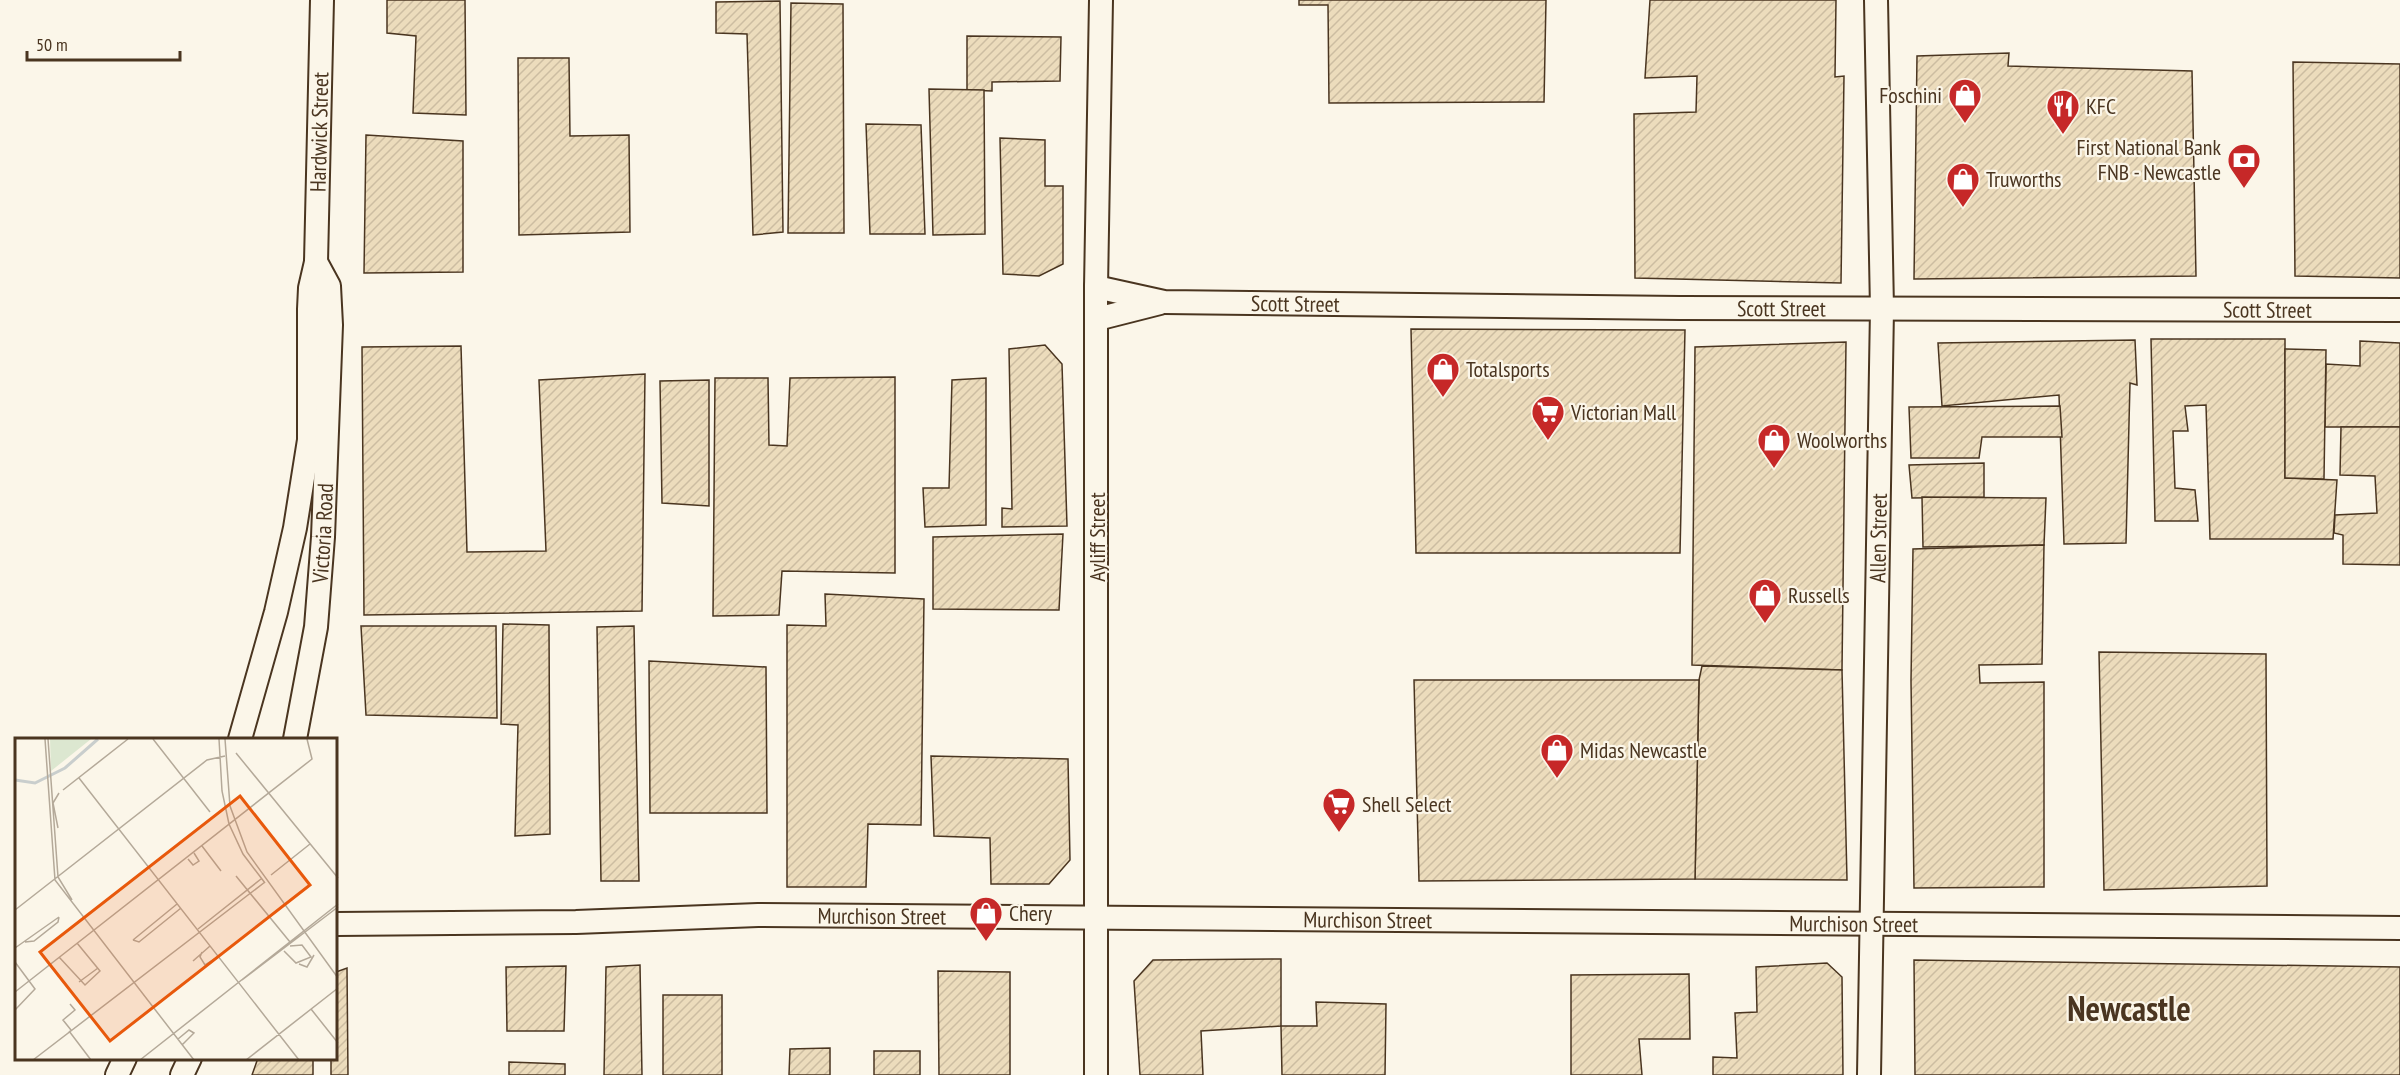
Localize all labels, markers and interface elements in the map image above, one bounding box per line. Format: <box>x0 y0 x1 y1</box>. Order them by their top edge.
scale bar <box>27 24 180 62</box>
text: 50 m <box>36 33 68 56</box>
street label: Hardwick Street <box>304 72 334 192</box>
shop icon: Foschini <box>1947 77 1983 124</box>
place label: Foschini <box>1879 81 1942 109</box>
restaurant icon: KFC <box>2045 88 2081 135</box>
place label: KFC <box>2086 92 2116 120</box>
place label: First National Bank FNB - Newcastle <box>2076 133 2221 186</box>
bank icon: First National Bank FNB - Newcastle <box>2226 142 2262 189</box>
shop icon: Truworths <box>1945 161 1981 208</box>
place label: Truworths <box>1986 165 2062 193</box>
street label: Scott Street <box>1251 289 1340 318</box>
street label: Scott Street <box>1737 294 1826 322</box>
street label: Scott Street <box>2223 296 2312 324</box>
shop icon: Totalsports <box>1425 351 1461 398</box>
place label: Totalsports <box>1466 355 1550 383</box>
supermarket icon: Victorian Mall <box>1530 394 1566 441</box>
place label: Victorian Mall <box>1570 398 1677 426</box>
shop icon: Woolworths <box>1756 422 1792 469</box>
place label: Woolworths <box>1797 426 1887 454</box>
street label: Victoria Road <box>305 483 339 585</box>
street label: Ayliff Street <box>1083 492 1111 582</box>
street label: Allen Street <box>1863 493 1893 583</box>
shop icon: Russells <box>1747 577 1783 624</box>
place label: Russells <box>1788 581 1850 609</box>
shop icon: Midas Newcastle <box>1539 732 1575 779</box>
place label: Midas Newcastle <box>1580 736 1707 764</box>
inset map <box>15 738 338 1060</box>
supermarket icon: Shell Select <box>1321 786 1357 833</box>
place label: Shell Select <box>1362 790 1452 818</box>
shop icon: Chery <box>968 895 1004 942</box>
place label: Chery <box>1009 899 1053 927</box>
street label: Murchison Street <box>817 901 946 930</box>
street label: Murchison Street <box>1303 905 1432 934</box>
street label: Murchison Street <box>1789 909 1918 938</box>
district label: Newcastle <box>2067 986 2191 1030</box>

